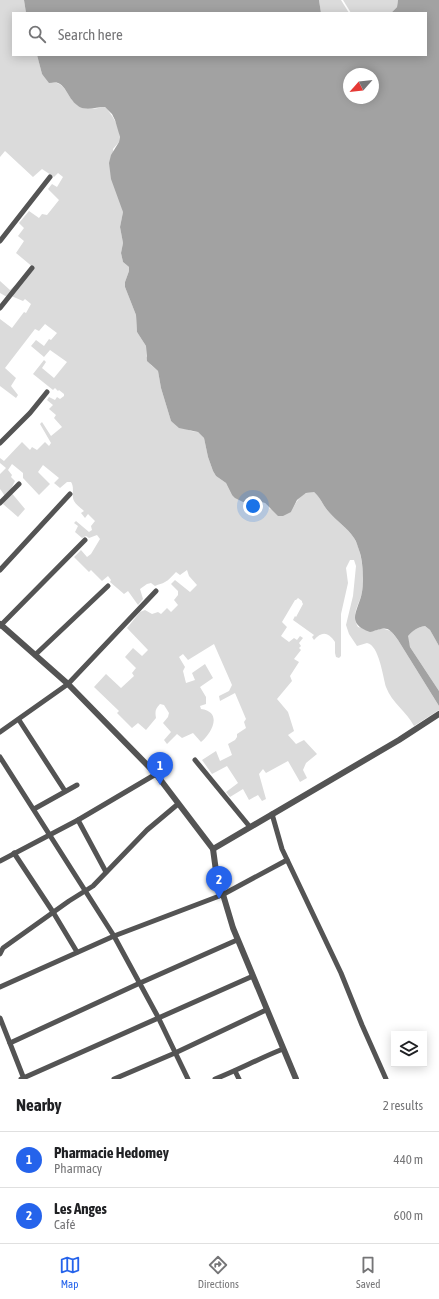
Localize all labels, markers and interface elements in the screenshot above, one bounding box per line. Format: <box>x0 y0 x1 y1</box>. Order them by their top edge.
search box <box>12 12 427 56</box>
icon: search <box>26 23 48 45</box>
text: Search here <box>58 26 123 43</box>
north arrow <box>343 68 379 104</box>
your location <box>243 496 263 516</box>
pin: 1 <box>147 752 173 785</box>
pin: 2 <box>206 866 232 899</box>
map controls <box>391 1031 427 1067</box>
button: layers <box>391 1031 427 1067</box>
text: Nearby <box>16 1095 62 1115</box>
text: 2 results <box>383 1098 423 1113</box>
text: Pharmacie Hedomey <box>54 1144 169 1161</box>
text: 1 <box>26 1152 32 1167</box>
text: 440 m <box>394 1152 423 1167</box>
text: Pharmacy <box>54 1161 102 1176</box>
text: Les Anges <box>54 1200 107 1217</box>
text: 2 <box>26 1208 32 1223</box>
text: 600 m <box>394 1208 423 1223</box>
text: Café <box>54 1217 75 1232</box>
tab: Map <box>59 1254 81 1290</box>
tab: Directions <box>198 1254 239 1290</box>
tab: Saved <box>356 1254 380 1290</box>

